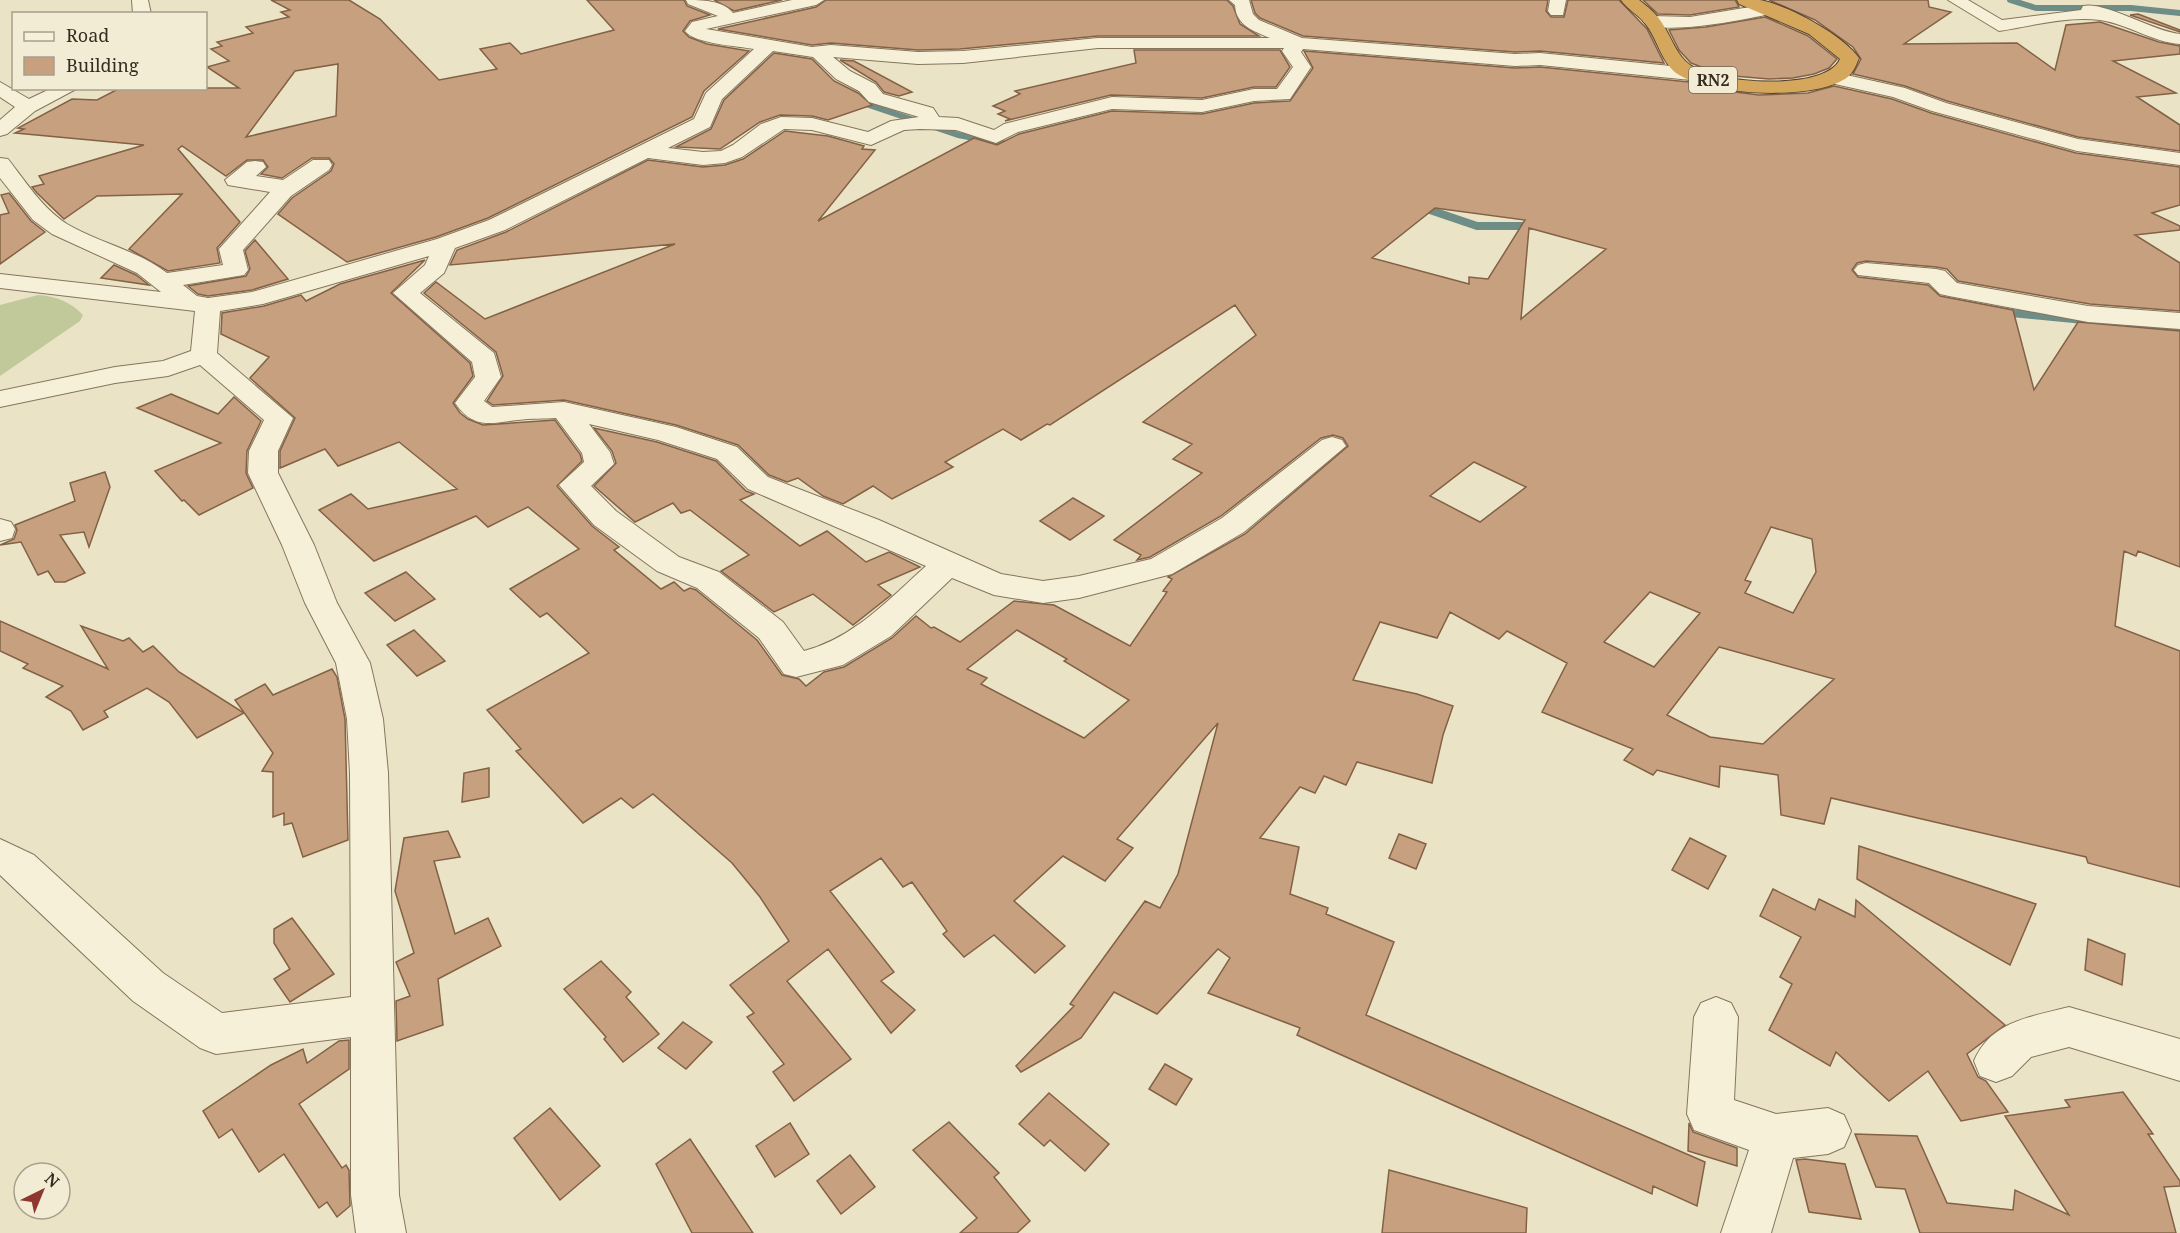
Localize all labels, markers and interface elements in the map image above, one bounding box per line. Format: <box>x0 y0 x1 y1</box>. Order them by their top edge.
legend <box>12 12 207 90</box>
text: Road <box>66 23 109 47</box>
text: Building <box>66 53 139 77</box>
road number: RN2 <box>1689 67 1737 93</box>
north arrow <box>12 1161 72 1221</box>
text: N <box>40 1168 65 1193</box>

